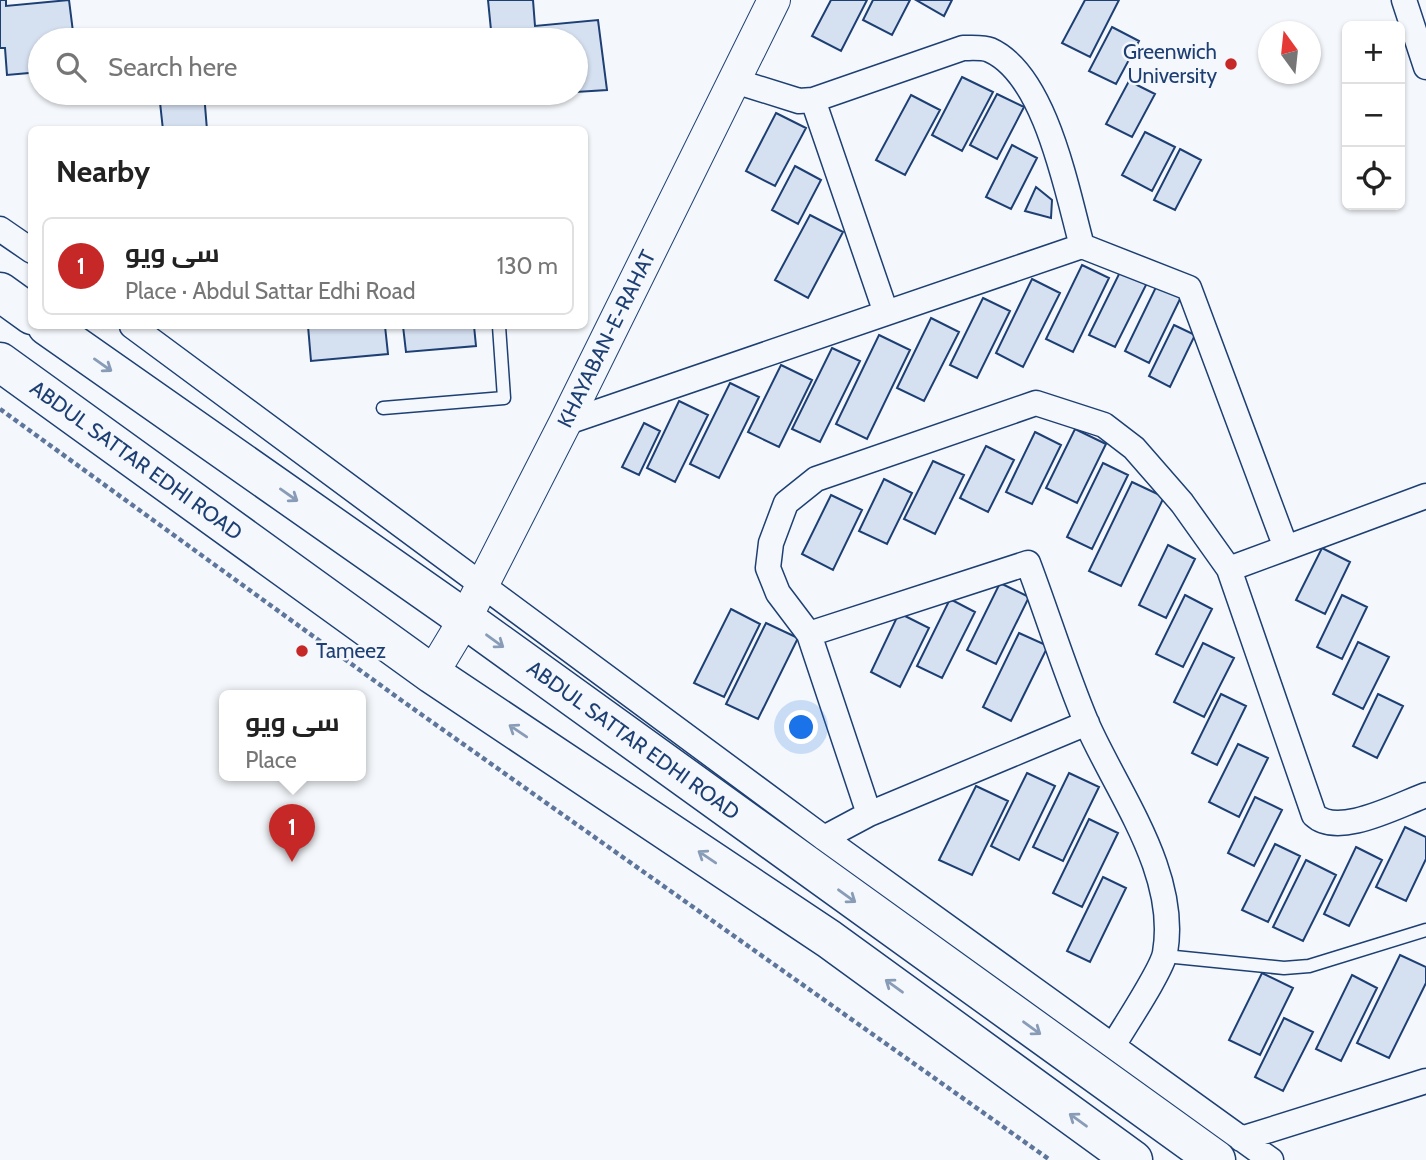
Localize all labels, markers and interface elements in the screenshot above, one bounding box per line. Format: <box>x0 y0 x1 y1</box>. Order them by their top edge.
north arrow <box>1258 21 1321 84</box>
map controls <box>1342 21 1405 210</box>
button: + <box>1342 21 1405 84</box>
search box <box>28 28 588 105</box>
place label: Greenwich University <box>1123 39 1217 88</box>
icon: search <box>52 48 90 86</box>
text: Search here <box>108 51 237 83</box>
marker: Greenwich University <box>1223 56 1239 72</box>
button: − <box>1342 84 1405 147</box>
button: locate <box>1342 147 1405 210</box>
text: Nearby <box>56 153 150 190</box>
text: سی ویو <box>125 237 220 269</box>
street label: KHAYABAN-E-RAHAT <box>552 246 660 432</box>
text: 1 <box>77 252 85 280</box>
text: 130 m <box>497 252 558 280</box>
text: Place · Abdul Sattar Edhi Road <box>125 277 416 305</box>
one-way arrow <box>93 358 112 372</box>
street label: ABDUL SATTAR EDHI ROAD <box>26 375 247 545</box>
one-way arrow <box>279 488 298 502</box>
one-way arrow <box>485 634 504 648</box>
place label: Tameez <box>316 638 386 663</box>
marker: Tameez <box>294 643 310 659</box>
street label: ABDUL SATTAR EDHI ROAD <box>523 655 745 825</box>
popup <box>219 690 366 781</box>
text: سی ویو <box>245 706 340 738</box>
your location <box>784 710 818 744</box>
one-way arrow <box>508 724 528 738</box>
text: Place <box>245 746 297 774</box>
pin: 1 <box>269 804 315 862</box>
one-way arrow <box>698 850 717 864</box>
one-way arrow <box>837 889 856 903</box>
one-way arrow <box>885 979 904 993</box>
one-way arrow <box>1022 1021 1041 1035</box>
one-way arrow <box>1069 1113 1088 1127</box>

